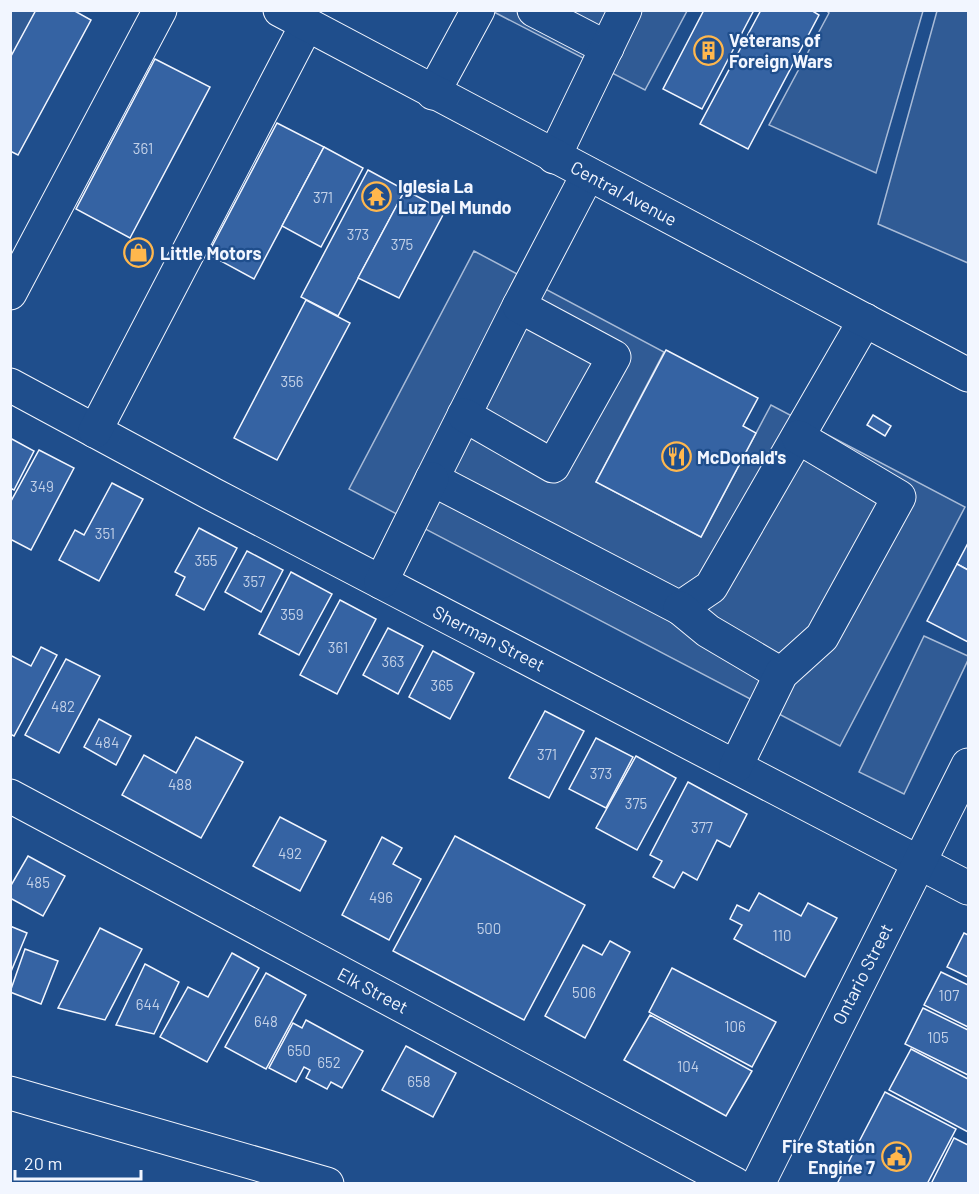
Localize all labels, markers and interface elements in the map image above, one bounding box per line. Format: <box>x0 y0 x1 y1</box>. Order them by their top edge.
place label: Veterans of Foreign Wars <box>729 29 833 72</box>
building icon: Veterans of Foreign Wars <box>692 34 724 66</box>
house number: 361 <box>133 139 153 157</box>
street label: Central Avenue <box>567 156 681 230</box>
place label: Iglesia La Luz Del Mundo <box>398 175 512 218</box>
temple icon: Iglesia La Luz Del Mundo <box>361 180 393 212</box>
house number: 371 <box>313 188 333 206</box>
house number: 373 <box>347 225 369 243</box>
house number: 375 <box>391 235 413 253</box>
shop icon: Little Motors <box>123 237 155 269</box>
place label: Little Motors <box>160 242 262 264</box>
house number: 356 <box>280 372 304 390</box>
restaurant icon: McDonald's <box>660 441 692 473</box>
place label: McDonald's <box>697 446 786 468</box>
house number: 349 <box>30 477 54 495</box>
house number: 351 <box>95 524 115 542</box>
house number: 355 <box>194 551 218 569</box>
house number: 357 <box>243 572 265 590</box>
street label: Sherman Street <box>429 600 549 676</box>
house number: 359 <box>280 605 304 623</box>
house number: 361 <box>328 638 348 656</box>
house number: 363 <box>381 652 405 670</box>
house number: 365 <box>430 676 454 694</box>
house number: 482 <box>51 697 75 715</box>
house number: 484 <box>95 733 119 751</box>
house number: 371 <box>537 745 557 763</box>
house number: 373 <box>590 764 612 782</box>
house number: 488 <box>168 775 192 793</box>
house number: 375 <box>625 794 647 812</box>
house number: 377 <box>691 818 713 836</box>
house number: 492 <box>278 844 302 862</box>
house number: 485 <box>26 873 50 891</box>
house number: 496 <box>369 888 393 906</box>
house number: 500 <box>477 919 501 937</box>
street label: Ontario Street <box>827 920 897 1028</box>
house number: 110 <box>772 926 792 944</box>
street label: Elk Street <box>334 962 412 1018</box>
house number: 506 <box>572 983 596 1001</box>
house number: 107 <box>939 986 959 1004</box>
house number: 644 <box>136 995 160 1013</box>
house number: 648 <box>254 1012 278 1030</box>
house number: 106 <box>724 1017 746 1035</box>
house number: 105 <box>927 1028 949 1046</box>
house number: 650 <box>287 1041 311 1059</box>
house number: 652 <box>317 1053 341 1071</box>
house number: 104 <box>677 1057 699 1075</box>
house number: 658 <box>407 1072 431 1090</box>
place label: Fire Station Engine 7 <box>782 1135 875 1178</box>
public building icon: Fire Station Engine 7 <box>880 1140 912 1172</box>
scale bar <box>15 1143 141 1181</box>
text: 20 m <box>24 1152 62 1174</box>

